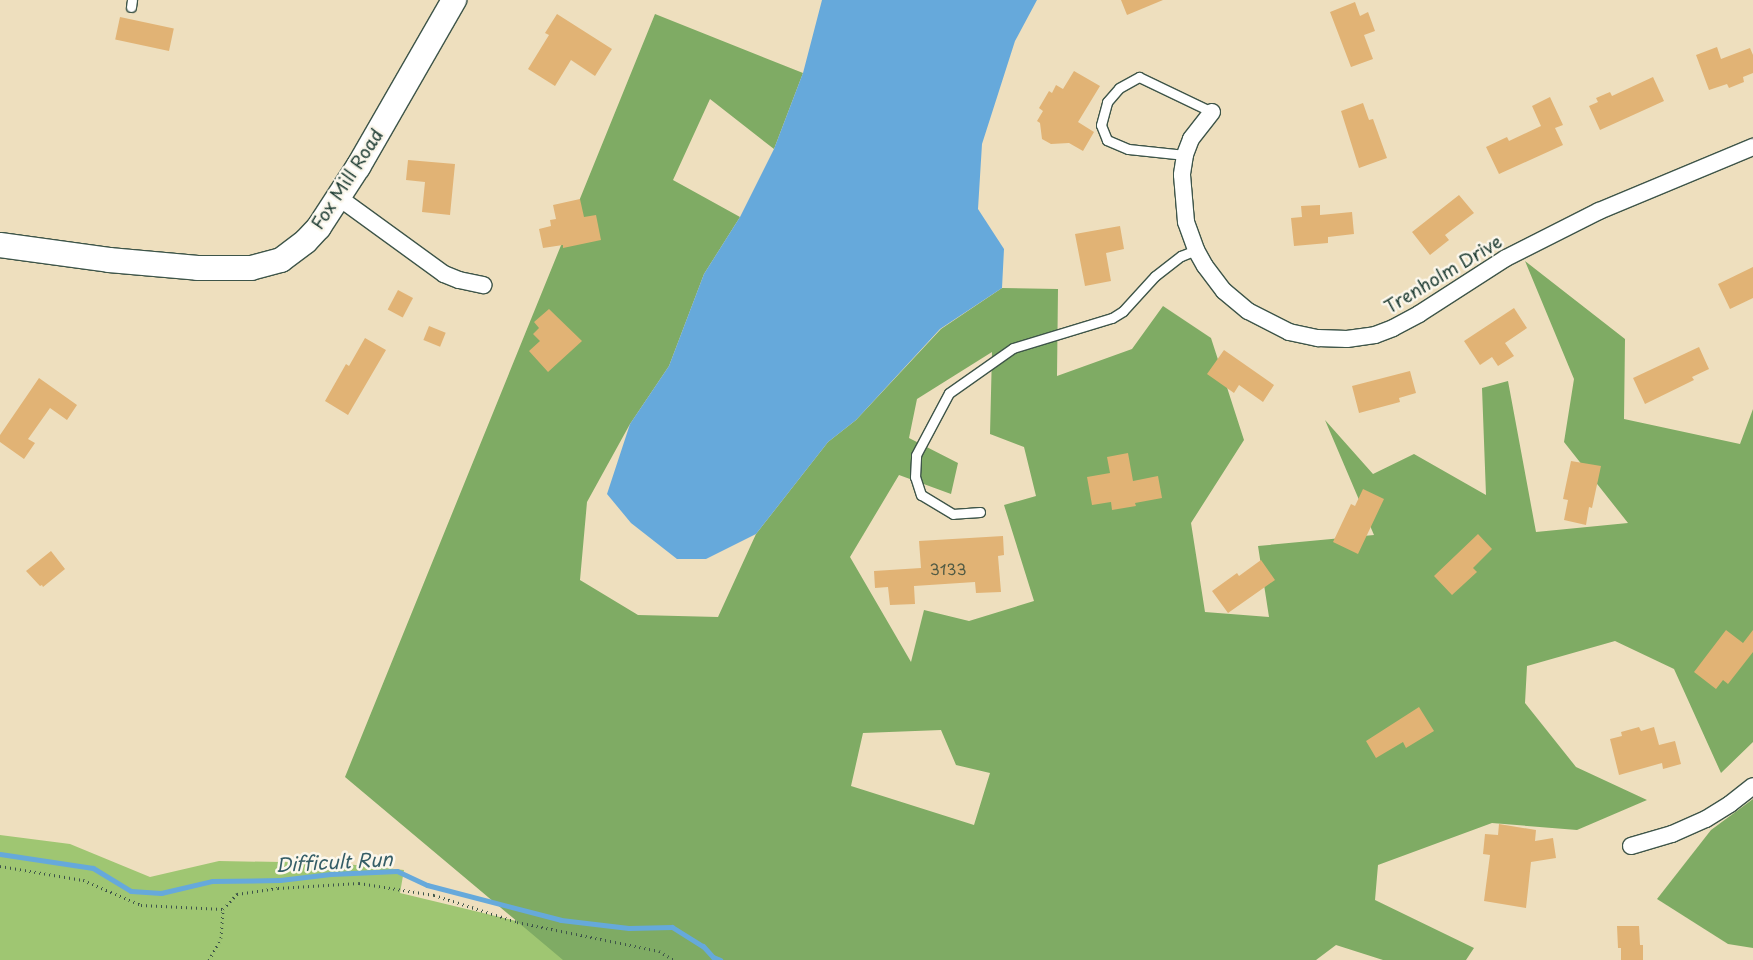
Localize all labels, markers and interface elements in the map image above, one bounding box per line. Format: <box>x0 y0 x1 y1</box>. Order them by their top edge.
street label: Fox Mill Road <box>306 124 388 234</box>
street label: Trenholm Drive <box>1380 230 1506 318</box>
house number: 3133 <box>929 560 967 578</box>
water label: Difficult Run <box>275 848 393 876</box>

